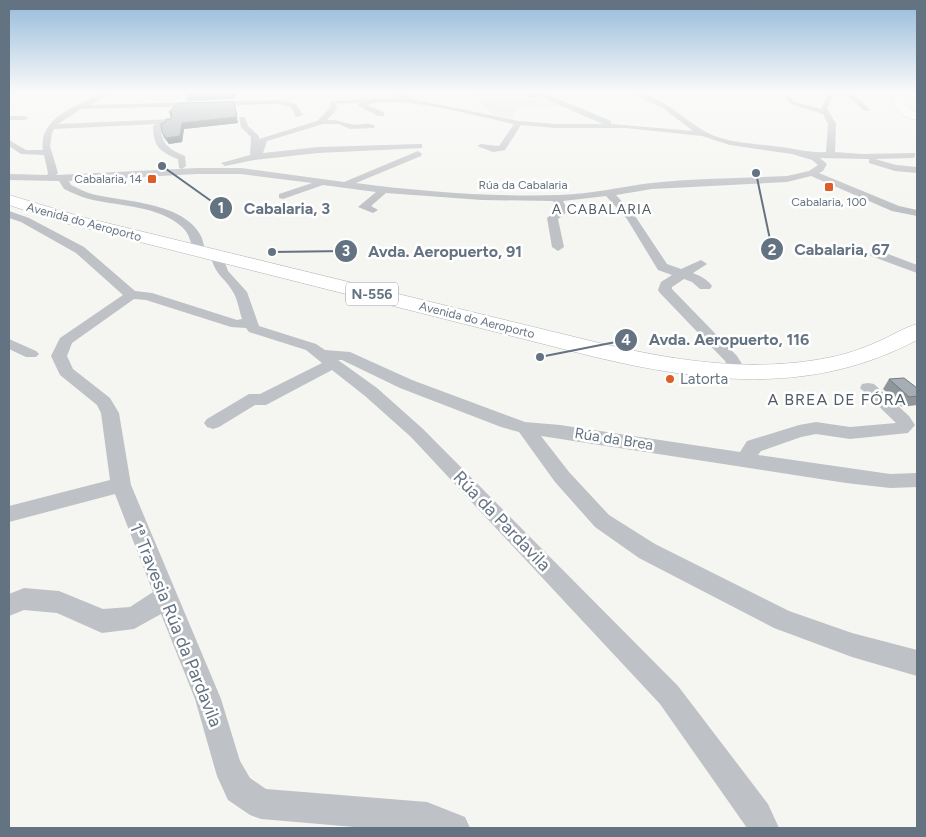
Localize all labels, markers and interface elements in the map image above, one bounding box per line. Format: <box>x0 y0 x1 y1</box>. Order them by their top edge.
place label: Cabalaria, 14 <box>74 172 143 186</box>
marker: Cabalaria, 14 <box>146 173 158 185</box>
street label: Rúa da Cabalaria <box>478 178 568 192</box>
marker: Cabalaria, 100 <box>823 181 835 193</box>
callout: Cabalaria, 3 <box>209 193 340 224</box>
place label: Cabalaria, 100 <box>791 195 867 209</box>
text: 1 <box>218 199 224 217</box>
text: Cabalaria, 3 <box>244 199 330 218</box>
street label: Avenida do Aeroporto <box>25 200 143 244</box>
district label: A CABALARIA <box>552 201 652 218</box>
callout: Cabalaria, 67 <box>760 234 900 265</box>
callout: Avda. Aeropuerto, 91 <box>333 236 532 267</box>
text: Cabalaria, 67 <box>794 240 890 259</box>
text: 2 <box>768 241 777 259</box>
text: 3 <box>342 242 350 260</box>
text: Avda. Aeropuerto, 91 <box>368 242 522 261</box>
road number: N-556 <box>346 282 398 306</box>
street label: Avenida do Aeroporto <box>418 299 536 341</box>
callout: Avda. Aeropuerto, 116 <box>613 324 819 355</box>
text: Avda. Aeropuerto, 116 <box>649 330 809 349</box>
text: 4 <box>621 331 631 349</box>
place label: Latorta <box>680 370 728 388</box>
marker: Latorta <box>664 373 676 385</box>
district label: A BREA DE FÓRA <box>767 390 907 409</box>
street label: Rúa da Brea <box>573 424 655 454</box>
street label: Rúa da Pardavila <box>449 466 555 576</box>
street label: 1ª Travesia Rúa da Pardavila <box>125 520 227 730</box>

